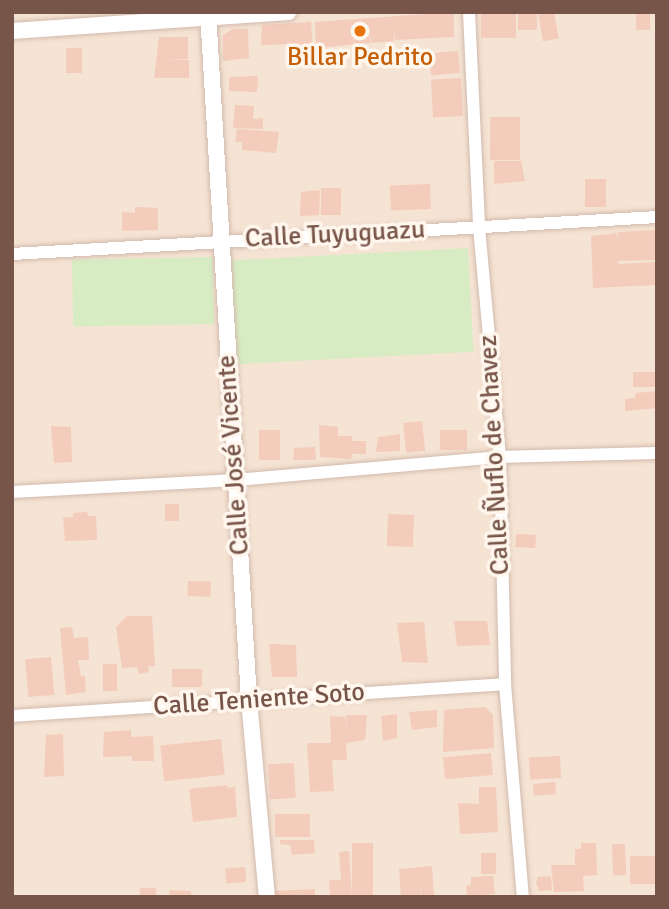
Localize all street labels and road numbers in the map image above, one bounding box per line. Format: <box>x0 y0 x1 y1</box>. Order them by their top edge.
street label: Calle Tuyuguazu <box>244 215 426 255</box>
street label: Calle Ñuflo de Chavez <box>473 334 517 576</box>
street label: Calle José Vicente <box>211 354 257 556</box>
street label: Calle Teniente Soto <box>152 677 366 723</box>

